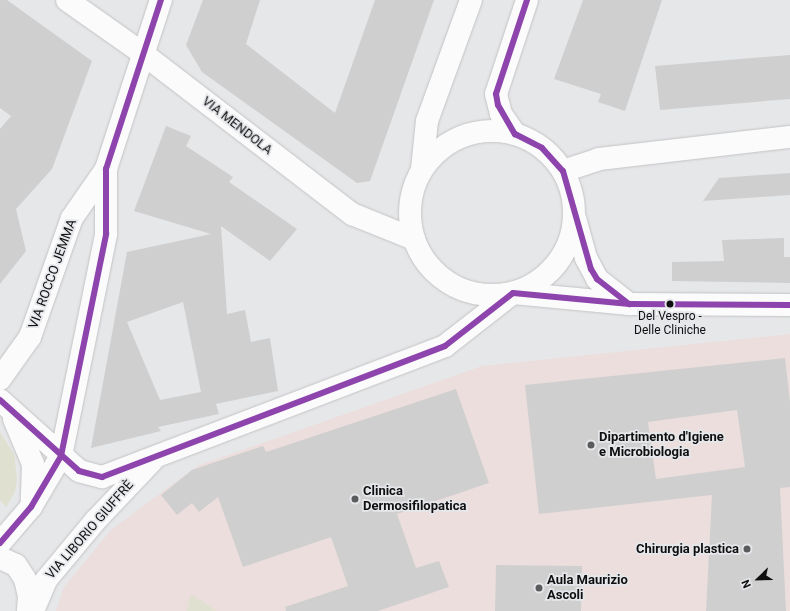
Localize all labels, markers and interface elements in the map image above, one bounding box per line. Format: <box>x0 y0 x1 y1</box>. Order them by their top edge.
street label: VIA MENDOLA <box>199 94 275 158</box>
street label: VIA ROCCO JEMMA <box>26 217 80 331</box>
marker: Del Vespro - Delle Cliniche <box>665 299 675 309</box>
place label: Del Vespro - Delle Cliniche <box>634 310 706 338</box>
place label: Dipartimento d'Igiene e Microbiologia <box>599 430 724 461</box>
marker: Dipartimento d'Igiene e Microbiologia <box>586 440 596 450</box>
street label: VIA LIBORIO GIUFFRÈ <box>43 478 137 582</box>
place label: Clinica Dermosifilopatica <box>363 484 466 515</box>
marker: Clinica Dermosifilopatica <box>350 494 360 504</box>
place label: Chirurgia plastica <box>636 541 739 557</box>
marker: Chirurgia plastica <box>742 544 752 554</box>
north arrow <box>738 559 778 599</box>
place label: Aula Maurizio Ascoli <box>547 573 628 604</box>
text: N <box>739 578 754 590</box>
marker: Aula Maurizio Ascoli <box>534 583 544 593</box>

